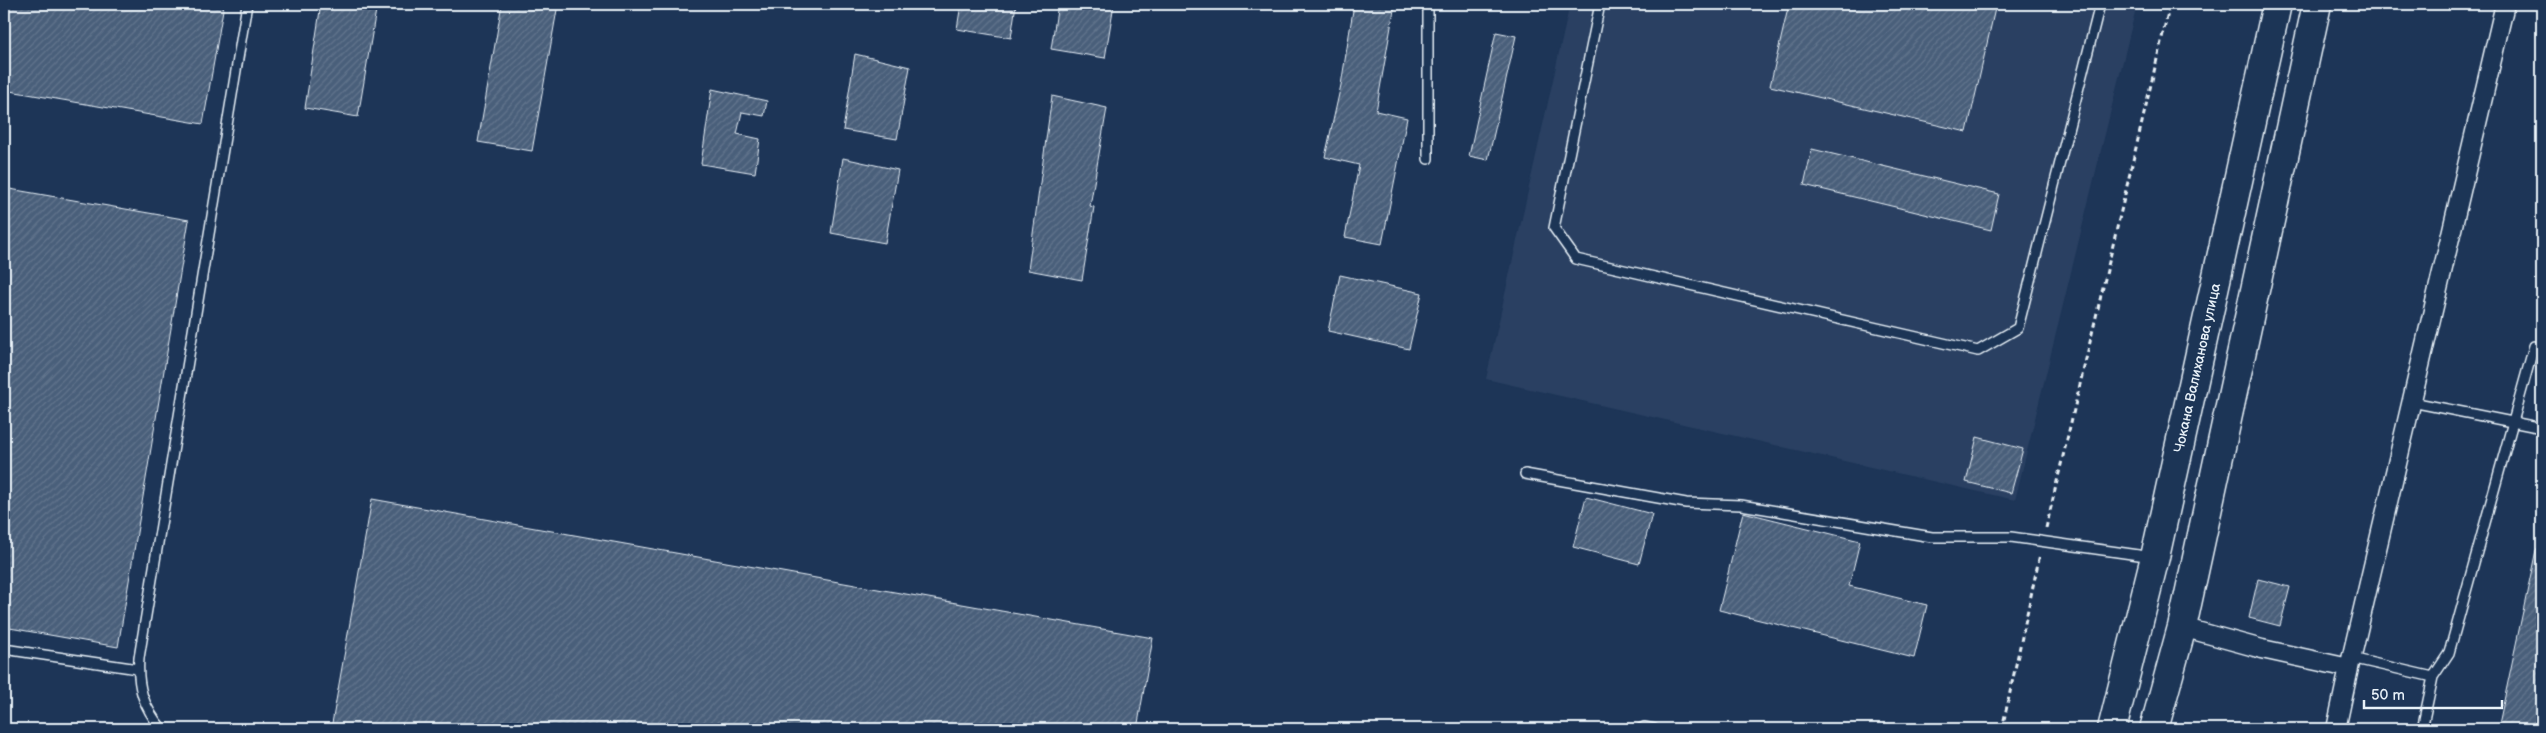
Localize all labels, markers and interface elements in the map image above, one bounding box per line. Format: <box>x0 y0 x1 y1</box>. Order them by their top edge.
street label: Чокана Валиханова улица <box>2170 281 2224 454</box>
scale bar <box>2364 678 2501 710</box>
text: 50 m <box>2371 686 2405 705</box>

